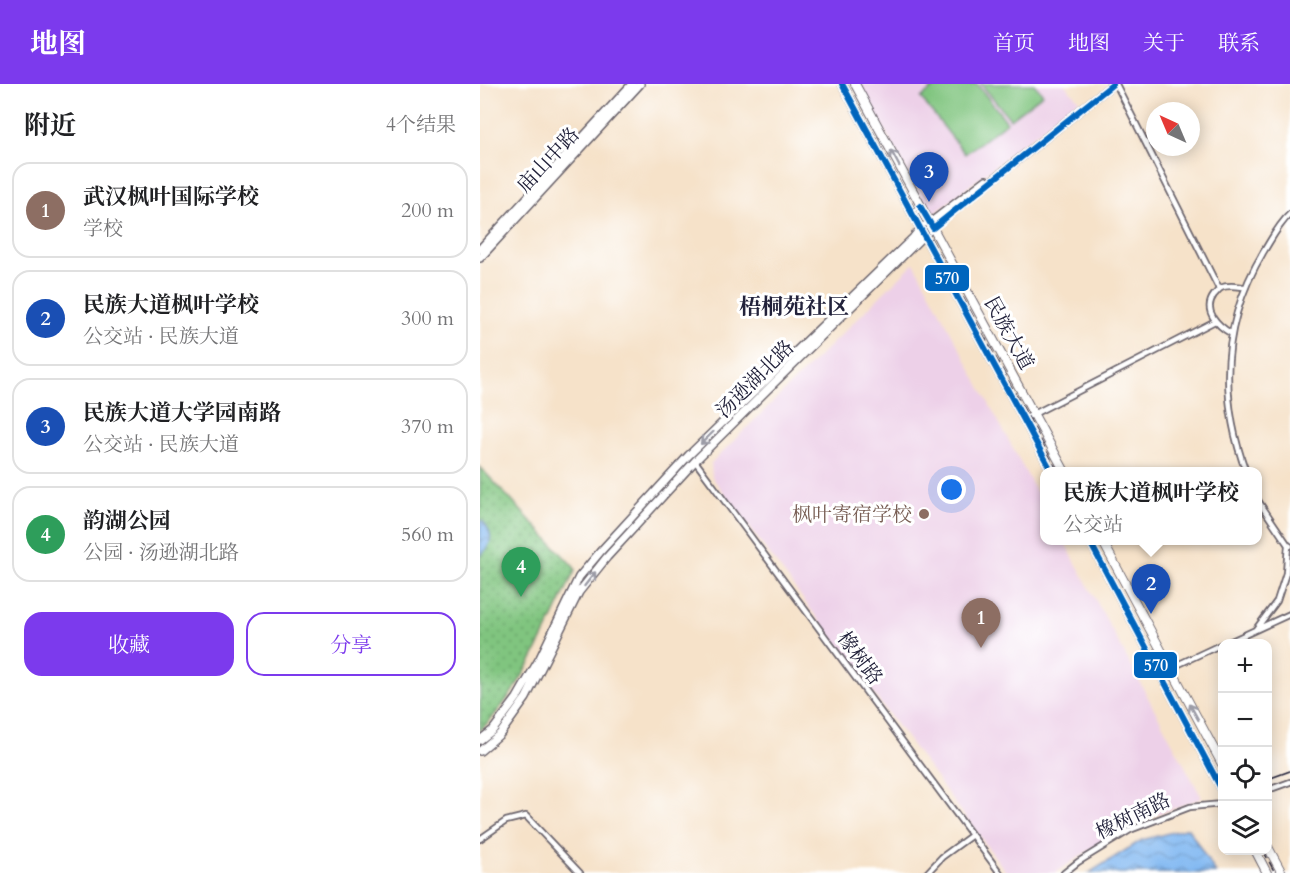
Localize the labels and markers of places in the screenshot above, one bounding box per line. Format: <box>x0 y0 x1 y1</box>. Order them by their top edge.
pin: 3 <box>910 152 948 202</box>
place label: 枫叶寄宿学校 <box>792 501 912 528</box>
marker: 枫叶寄宿学校 <box>917 507 931 521</box>
pin: 4 <box>502 548 540 597</box>
pin: 2 <box>1132 564 1170 614</box>
pin: 1 <box>962 598 1000 648</box>

